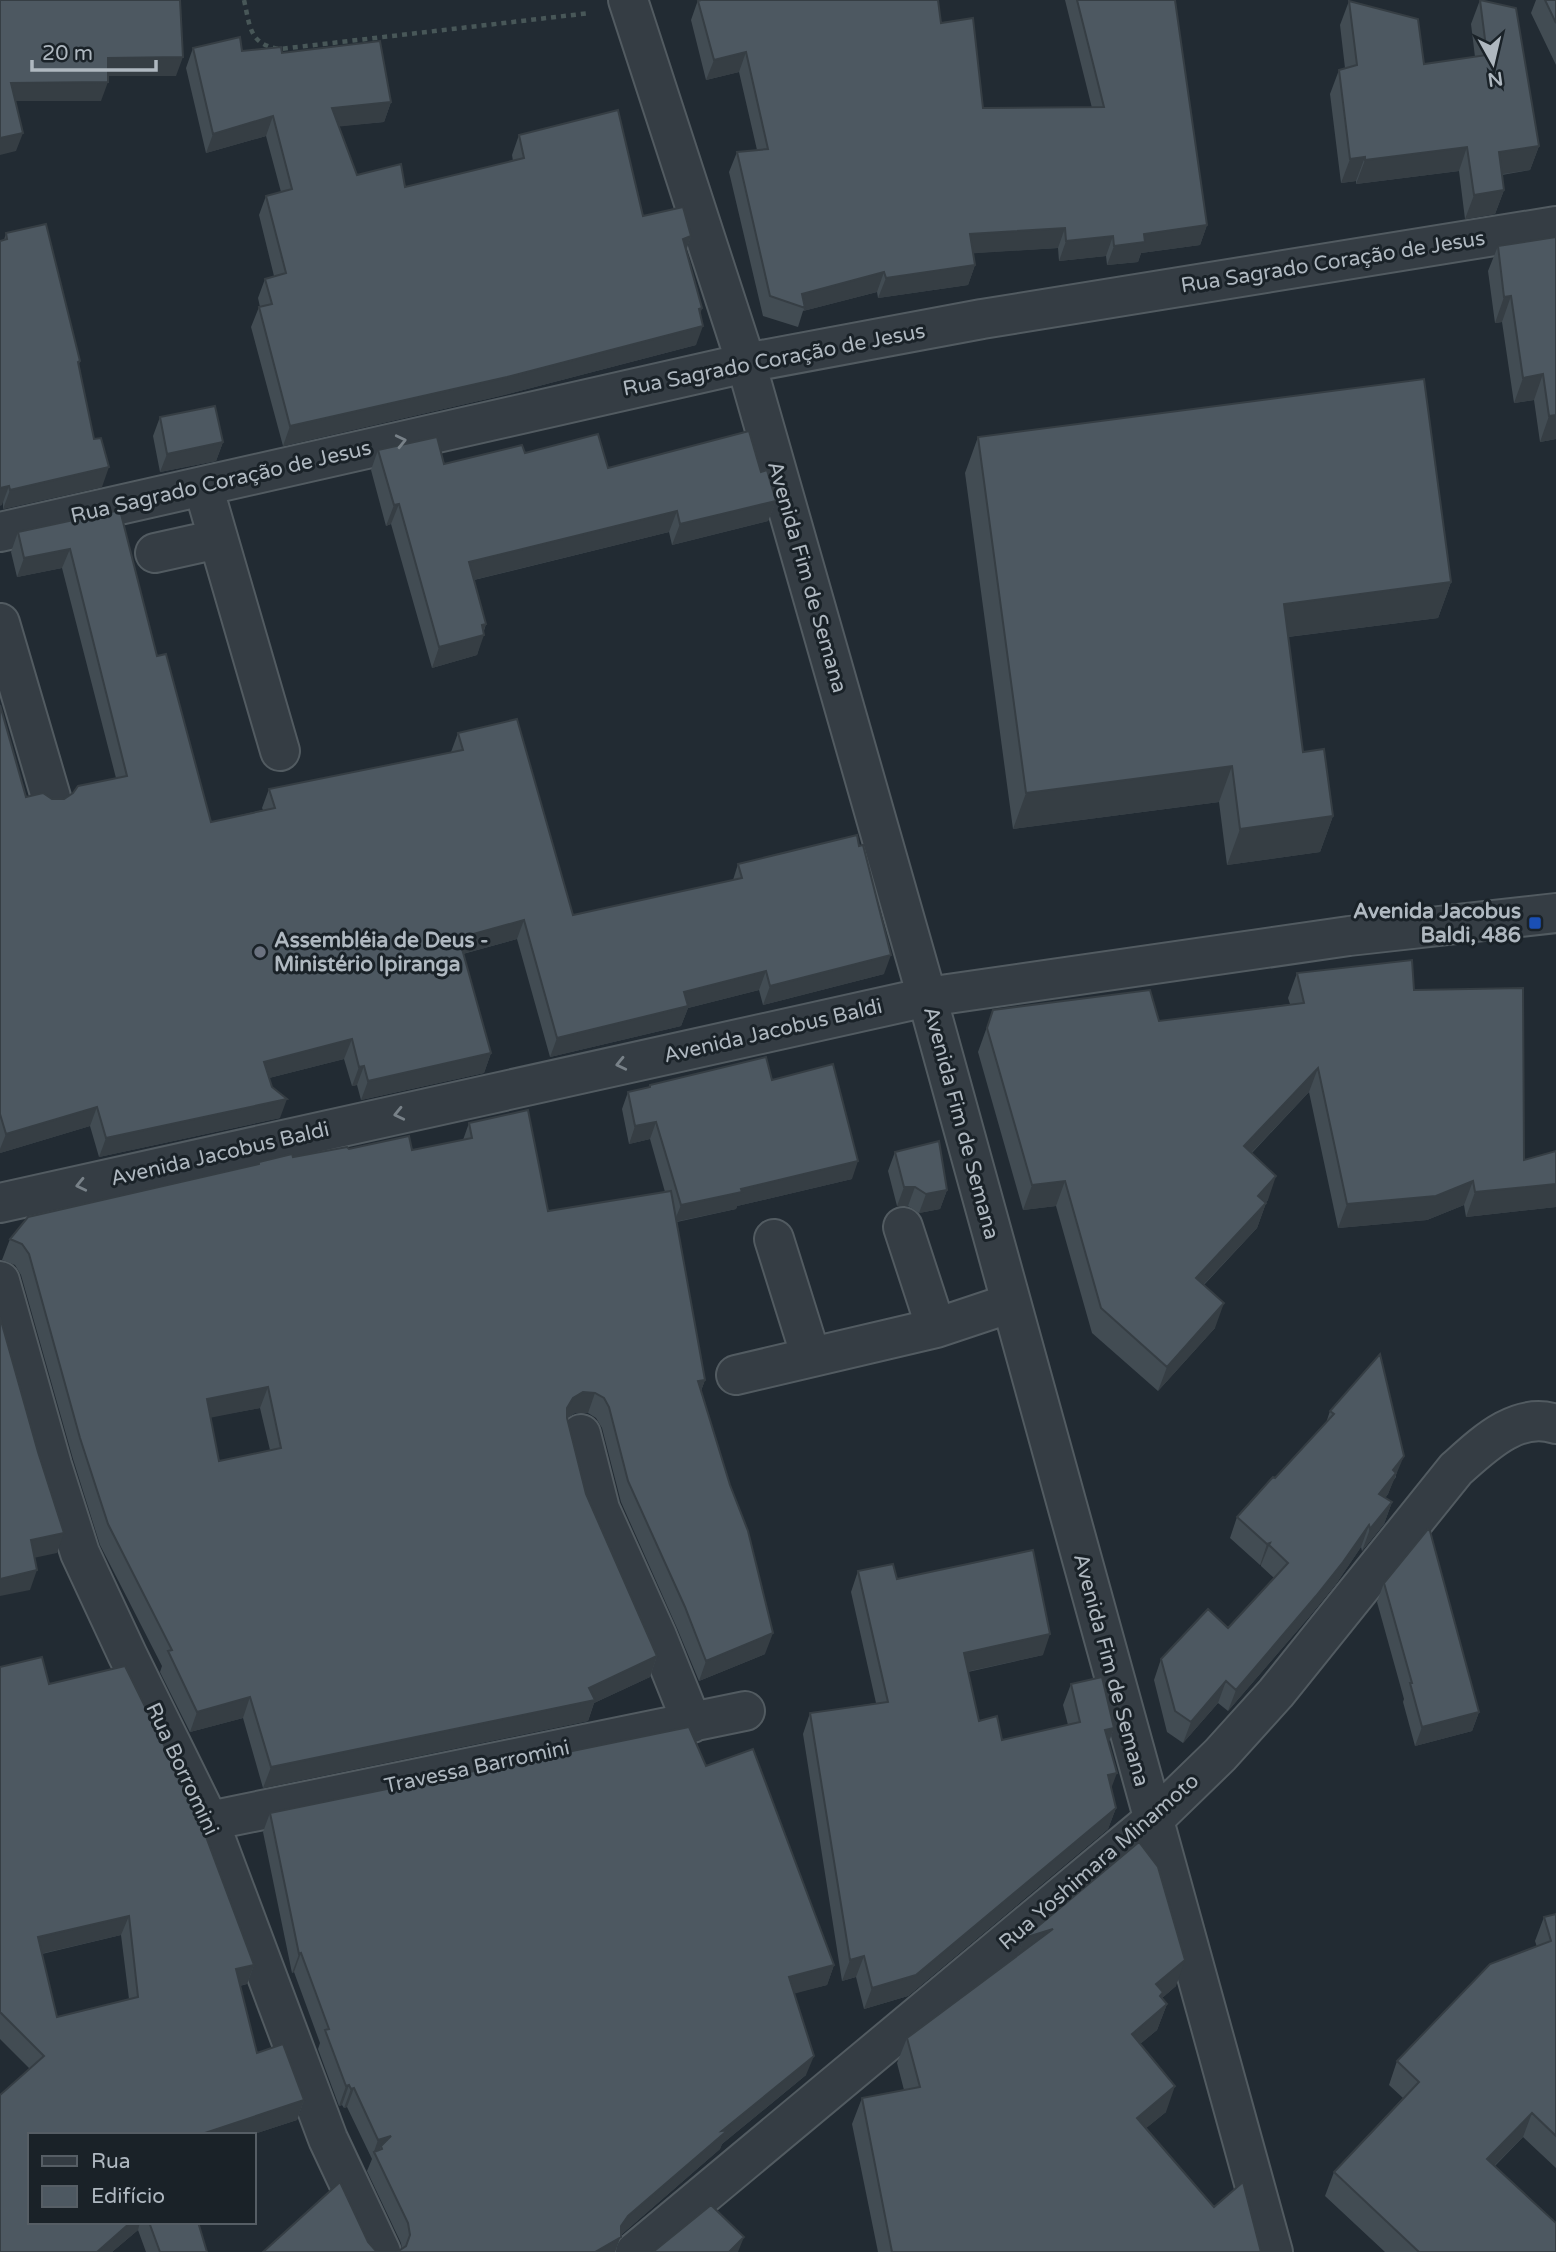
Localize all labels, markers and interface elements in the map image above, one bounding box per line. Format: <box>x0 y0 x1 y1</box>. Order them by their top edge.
scale bar <box>32 28 156 72</box>
north arrow <box>1458 28 1528 98</box>
text: 20 m <box>42 41 93 66</box>
text: N <box>1486 67 1504 91</box>
street label: Rua Sagrado Coração de Jesus <box>1179 226 1487 298</box>
street label: Rua Sagrado Coração de Jesus <box>621 318 927 402</box>
street label: Rua Sagrado Coração de Jesus <box>68 435 374 529</box>
one-way arrow <box>395 435 407 449</box>
street label: Avenida Fim de Semana <box>762 458 852 696</box>
place label: Avenida Jacobus Baldi, 486 <box>1353 899 1521 948</box>
marker: Avenida Jacobus Baldi, 486 <box>1527 915 1543 931</box>
place label: Assembléia de Deus - Ministério Ipiranga <box>274 928 489 977</box>
marker: Assembléia de Deus - Ministério Ipiranga <box>252 944 268 960</box>
street label: Avenida Jacobus Baldi <box>661 994 885 1068</box>
street label: Avenida Fim de Semana <box>918 1004 1004 1242</box>
one-way arrow <box>615 1056 627 1071</box>
one-way arrow <box>393 1106 405 1120</box>
street label: Avenida Jacobus Baldi <box>108 1117 332 1191</box>
one-way arrow <box>75 1177 87 1191</box>
street label: Avenida Fim de Semana <box>1068 1551 1154 1789</box>
street label: Rua Borromini <box>140 1699 224 1839</box>
street label: Travessa Barromini <box>382 1735 572 1799</box>
street label: Rua Yoshimara Minamoto <box>994 1768 1204 1956</box>
legend <box>28 2133 256 2224</box>
text: Rua <box>91 2149 131 2174</box>
text: Edifício <box>91 2184 165 2209</box>

